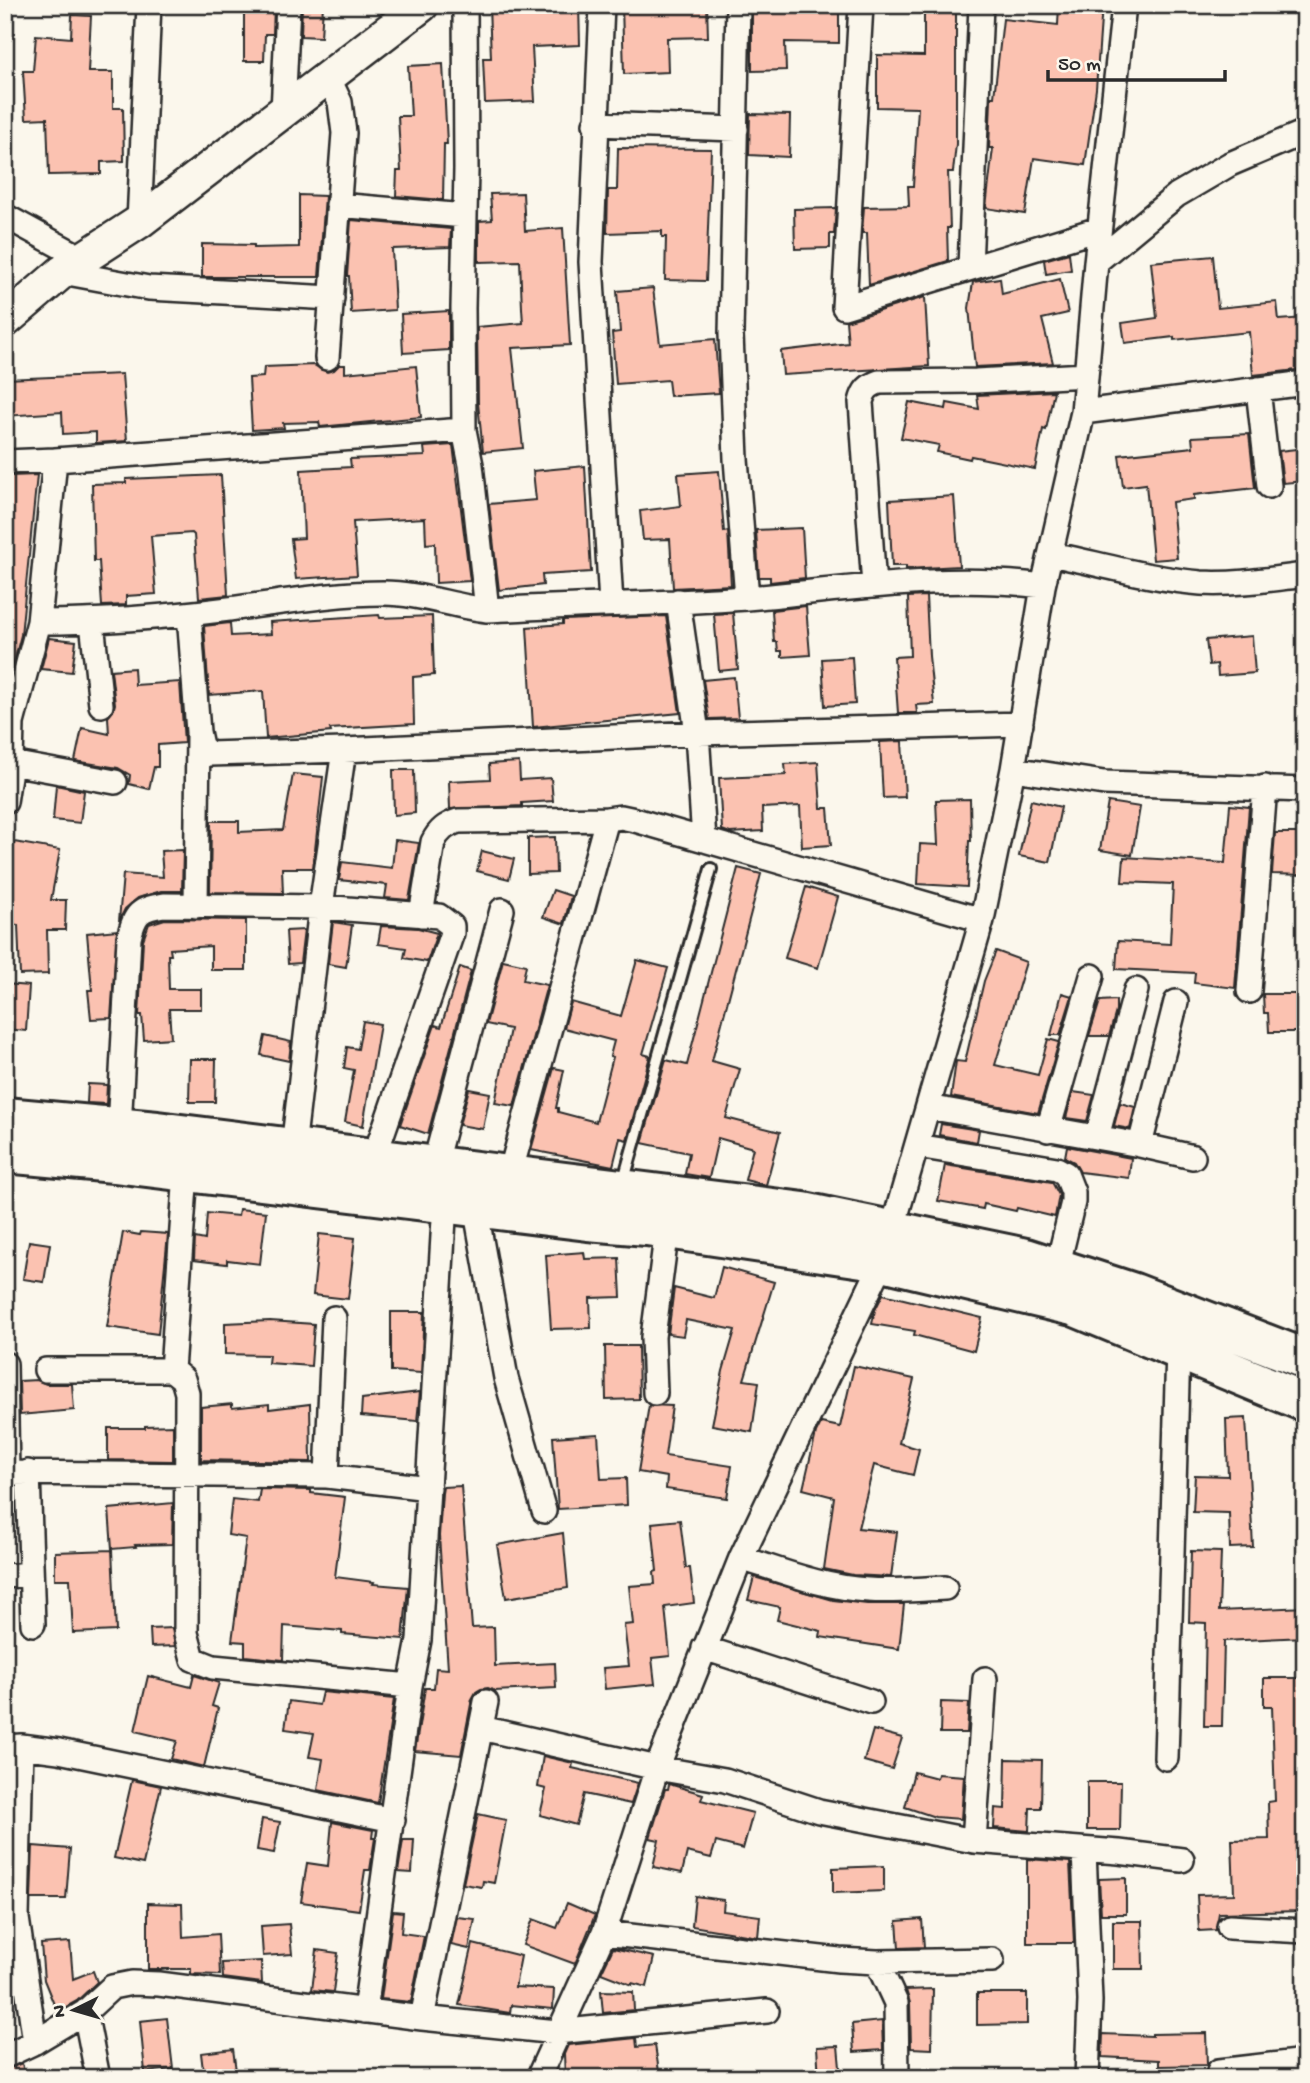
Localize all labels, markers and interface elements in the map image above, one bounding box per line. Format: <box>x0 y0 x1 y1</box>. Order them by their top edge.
scale bar <box>1048 38 1224 82</box>
text: 50 m <box>1058 54 1101 79</box>
north arrow <box>38 1974 108 2044</box>
text: N <box>49 2004 73 2018</box>

